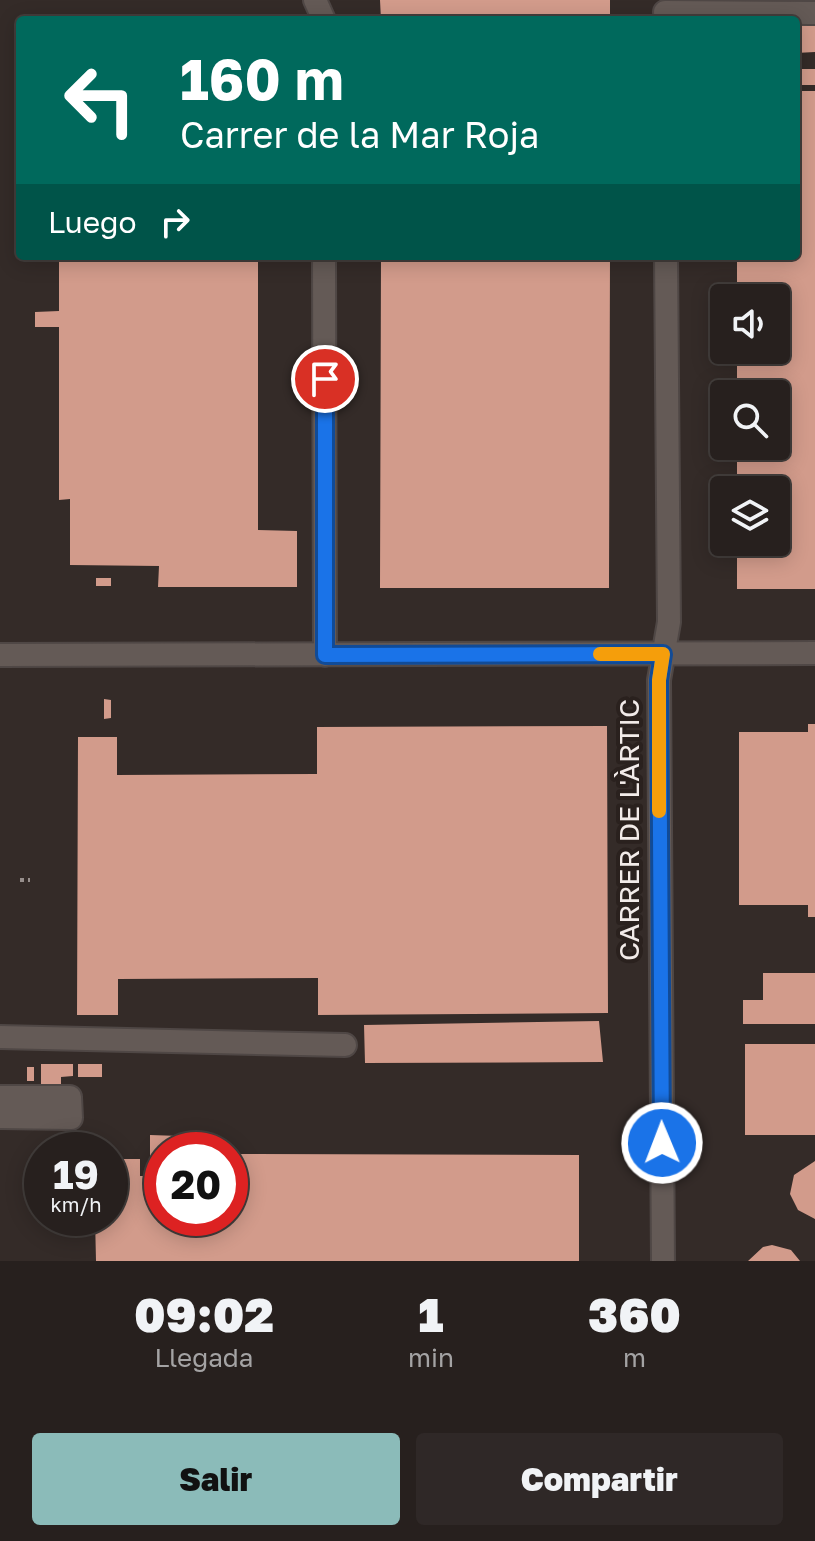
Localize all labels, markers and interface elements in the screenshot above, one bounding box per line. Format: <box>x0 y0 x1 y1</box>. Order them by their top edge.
text: 160 m <box>180 45 344 112</box>
icon: left <box>48 48 152 152</box>
text: Carrer de la Mar Roja <box>180 113 539 156</box>
icon: right <box>153 200 197 244</box>
text: Luego <box>48 204 137 240</box>
map controls <box>710 284 790 556</box>
button: sound <box>710 284 790 364</box>
pin <box>291 345 359 413</box>
icon: arrive <box>303 357 347 401</box>
button: search <box>710 380 790 460</box>
button: layers <box>710 476 790 556</box>
street label: CARRER DE L'ÀRTIC <box>612 699 645 961</box>
position arrow <box>620 1101 704 1185</box>
speed limit sign: 20 <box>144 1132 248 1236</box>
text: 19 <box>53 1150 99 1198</box>
text: km/h <box>51 1192 101 1216</box>
text: 09:02 <box>134 1285 274 1343</box>
text: 1 <box>418 1285 444 1343</box>
text: 360 <box>588 1285 681 1343</box>
text: Llegada <box>154 1342 254 1373</box>
text: min <box>408 1342 454 1373</box>
text: m <box>623 1342 646 1373</box>
button: Salir <box>32 1433 400 1525</box>
button: Compartir <box>416 1433 783 1525</box>

